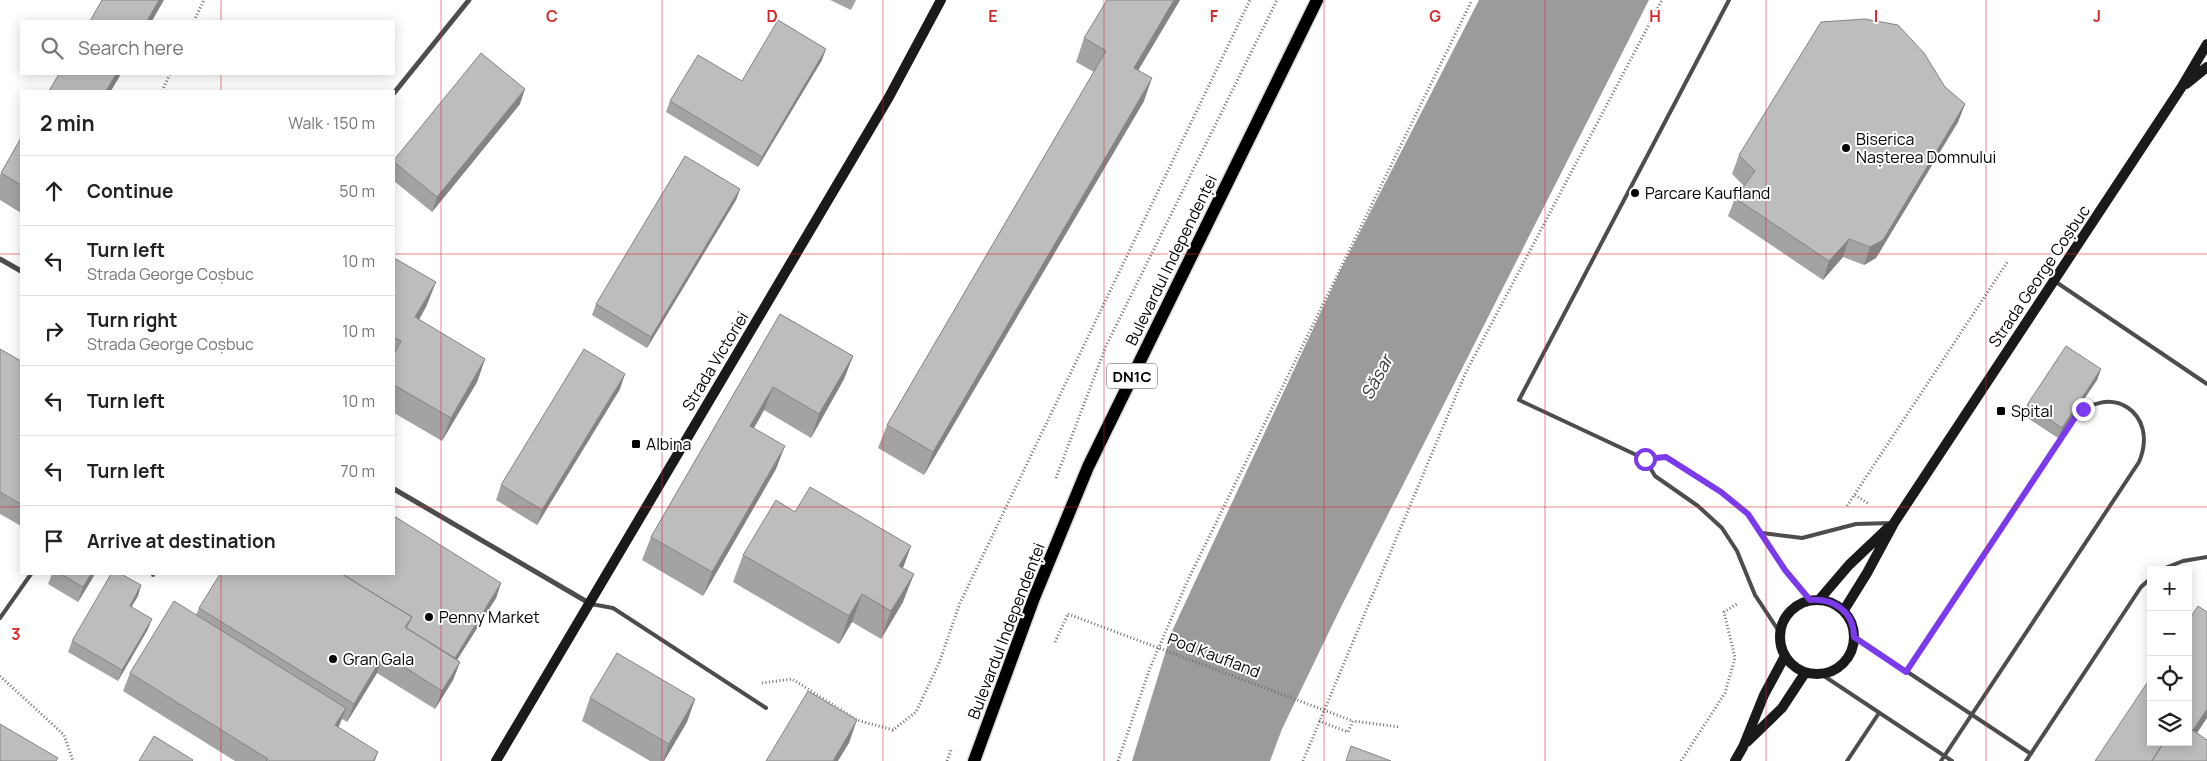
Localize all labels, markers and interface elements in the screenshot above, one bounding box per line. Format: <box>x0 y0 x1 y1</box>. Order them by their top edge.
text: C <box>546 5 558 27</box>
text: D <box>766 5 778 27</box>
text: E <box>988 5 998 27</box>
text: F <box>1210 5 1219 27</box>
text: G <box>1429 5 1441 27</box>
text: H <box>1649 5 1661 27</box>
text: I <box>1874 5 1878 27</box>
text: J <box>2093 5 2101 27</box>
search box <box>20 20 395 75</box>
icon: search <box>38 34 66 62</box>
text: Search here <box>78 35 184 61</box>
text: 2 min <box>40 109 95 137</box>
text: Walk · 150 m <box>288 112 375 134</box>
place label: Biserica Nașterea Domnului <box>1856 128 1996 168</box>
marker: Biserica Nașterea Domnului <box>1840 142 1852 154</box>
street label: Bulevardul Independenței <box>1120 171 1222 349</box>
icon: ahead <box>40 177 68 205</box>
text: Continue <box>87 178 173 204</box>
text: 50 m <box>339 180 375 202</box>
place label: Parcare Kaufland <box>1645 182 1770 204</box>
marker: Parcare Kaufland <box>1629 187 1641 199</box>
street label: Strada George Coșbuc <box>1983 201 2095 351</box>
text: Turn left <box>87 237 165 263</box>
icon: left <box>40 247 68 275</box>
text: 10 m <box>342 250 375 272</box>
text: Strada George Coșbuc <box>87 263 254 285</box>
text: Turn right <box>87 307 177 333</box>
street label: Strada Victoriei <box>677 307 753 415</box>
icon: right <box>40 317 68 345</box>
text: 10 m <box>342 320 375 342</box>
text: Strada George Coșbuc <box>87 333 254 355</box>
water label: Săsar <box>1354 348 1399 403</box>
road number: DN1C <box>1107 364 1157 388</box>
icon: left <box>40 387 68 415</box>
text: Turn left <box>87 388 165 414</box>
text: 10 m <box>342 390 375 412</box>
route end <box>2072 398 2095 421</box>
place label: Spital <box>2011 400 2053 422</box>
marker: Spital <box>1995 405 2007 417</box>
place label: Albina <box>646 433 691 455</box>
marker: Albina <box>630 438 642 450</box>
route start <box>1634 448 1657 471</box>
icon: left <box>40 457 68 485</box>
text: Turn left <box>87 458 165 484</box>
text: 70 m <box>340 460 375 482</box>
icon: arrive <box>40 527 68 555</box>
text: Arrive at destination <box>87 528 276 554</box>
street label: Bulevardul Independenței <box>962 540 1050 722</box>
map controls <box>2147 566 2192 746</box>
button: + <box>2147 566 2192 611</box>
place label: Penny Market <box>439 606 540 628</box>
marker: Penny Market <box>423 611 435 623</box>
button: − <box>2147 611 2192 656</box>
text: 3 <box>11 623 21 645</box>
street label: Pod Kaufland <box>1165 627 1263 683</box>
place label: Gran Gala <box>343 648 414 670</box>
marker: Gran Gala <box>327 653 339 665</box>
button: locate <box>2147 656 2192 701</box>
button: layers <box>2147 701 2192 746</box>

